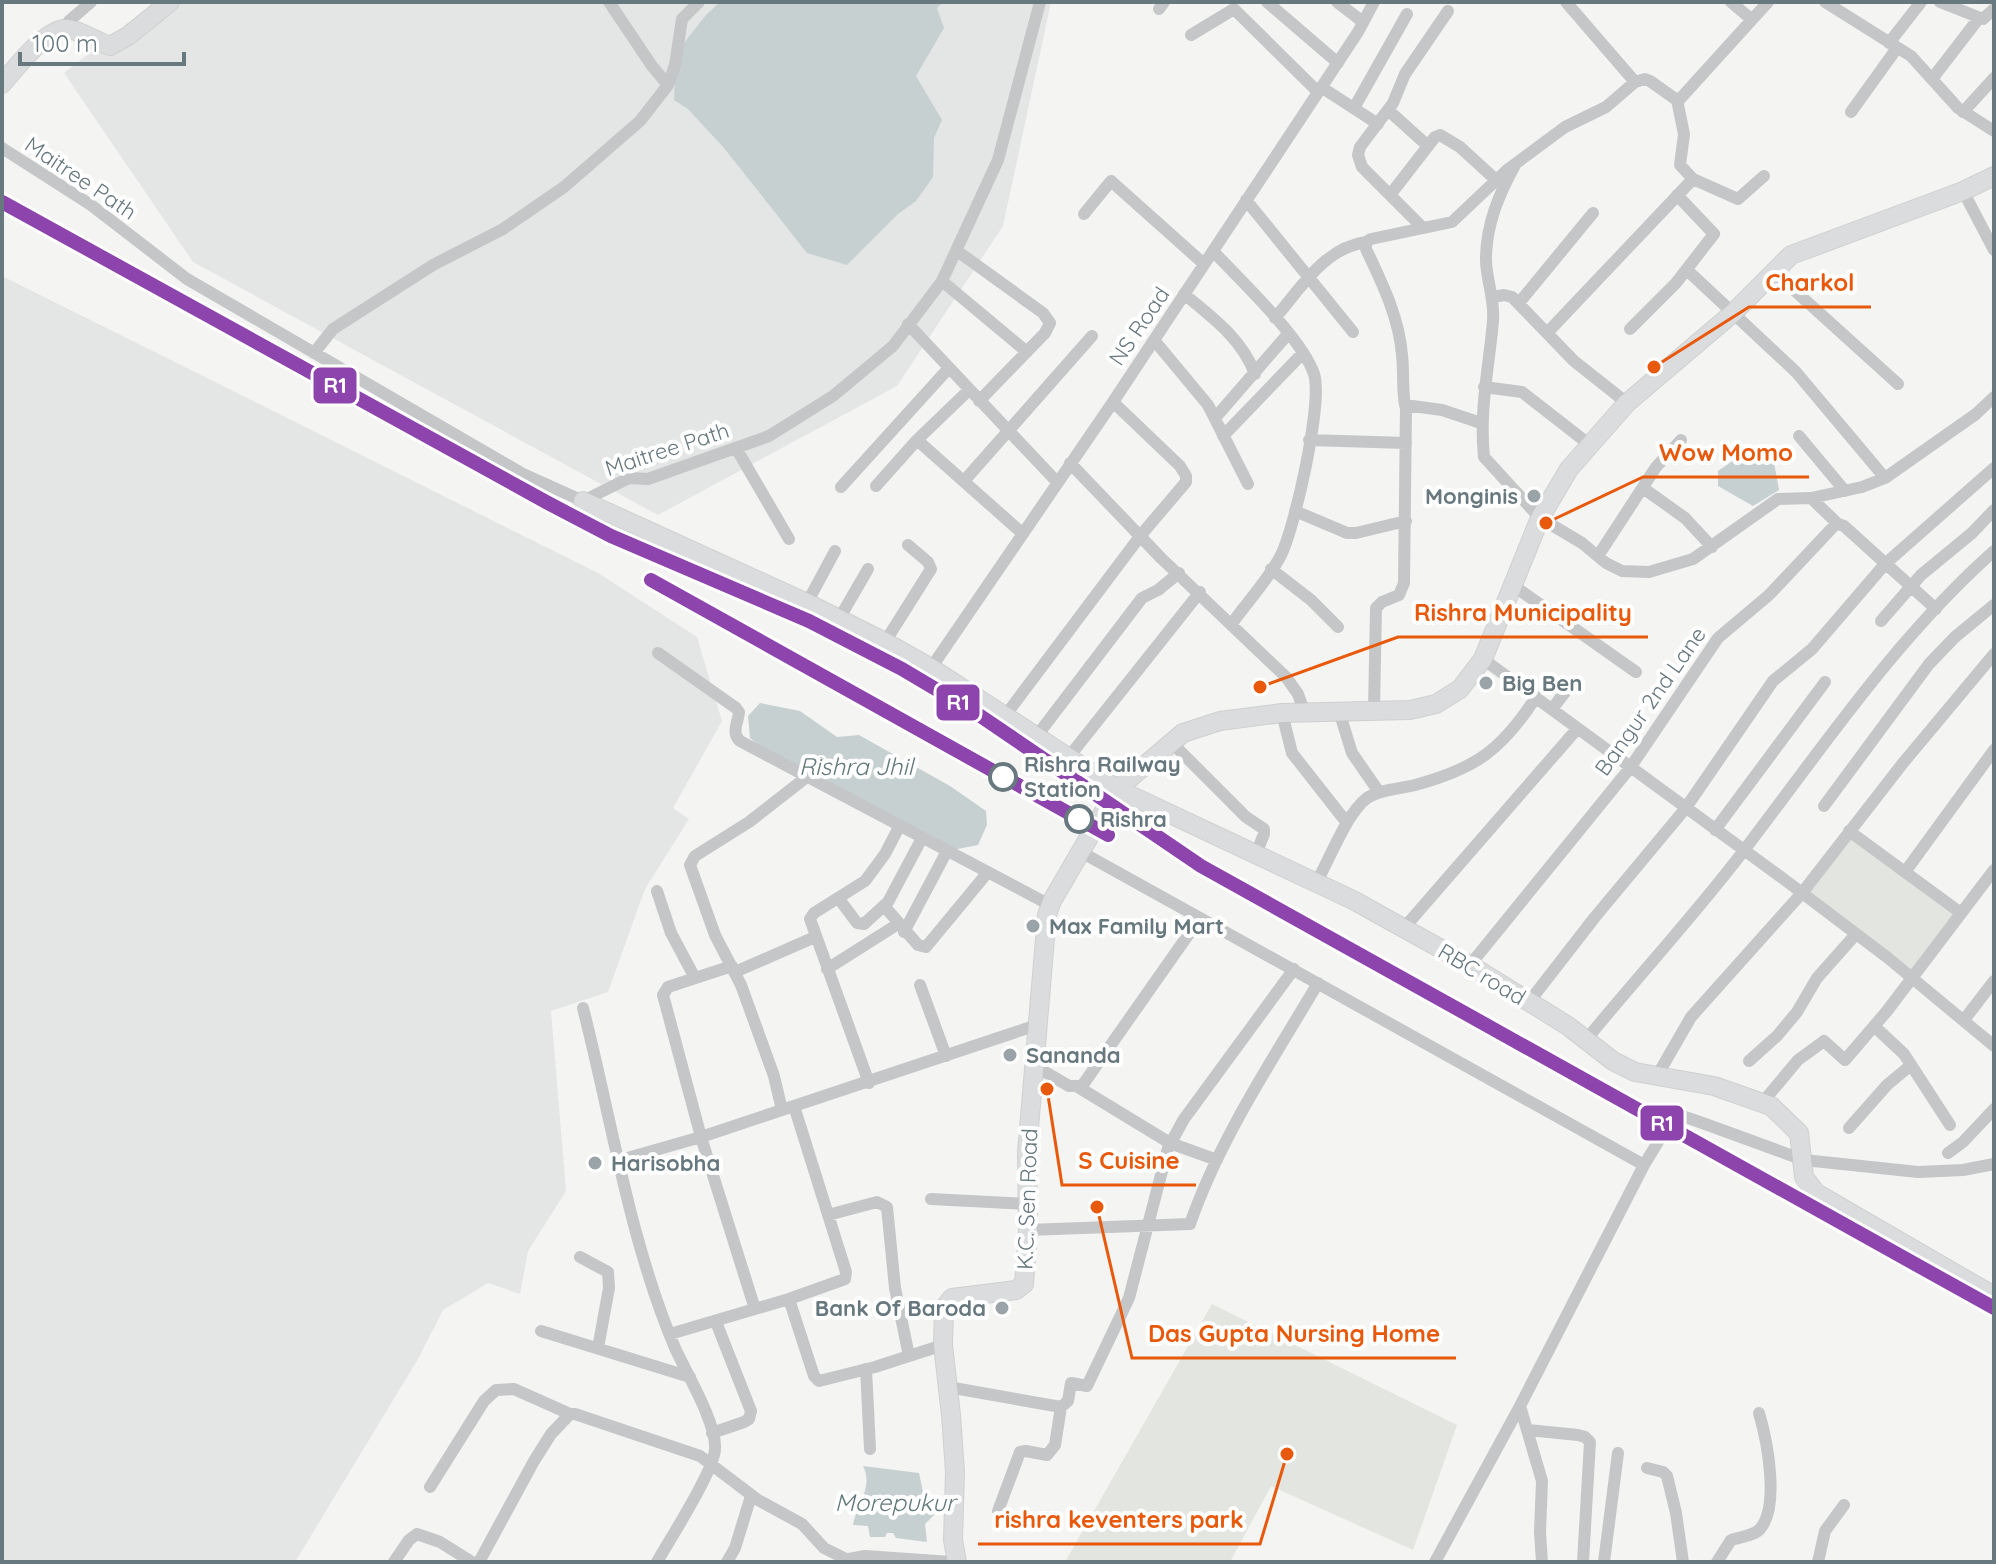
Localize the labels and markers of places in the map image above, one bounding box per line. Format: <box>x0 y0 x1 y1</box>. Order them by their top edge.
callout: Charkol <box>1749 259 1871 307</box>
callout: Wow Momo <box>1643 429 1809 477</box>
place label: Monginis <box>1425 482 1518 510</box>
marker: Monginis <box>1525 487 1543 505</box>
callout: Rishra Municipality <box>1398 589 1648 637</box>
place label: Big Ben <box>1502 669 1582 697</box>
marker: Big Ben <box>1477 674 1495 692</box>
place label: Rishra Railway Station <box>1024 750 1181 803</box>
marker: Rishra Railway Station <box>989 763 1017 791</box>
marker: Rishra <box>1065 805 1093 833</box>
place label: Rishra <box>1100 805 1167 833</box>
place label: Max Family Mart <box>1049 912 1224 940</box>
marker: Max Family Mart <box>1024 917 1042 935</box>
place label: Sananda <box>1026 1041 1121 1069</box>
marker: Sananda <box>1001 1046 1019 1064</box>
callout: S Cuisine <box>1062 1137 1196 1185</box>
place label: Harisobha <box>611 1149 720 1177</box>
marker: Harisobha <box>586 1154 604 1172</box>
place label: Bank Of Baroda <box>815 1294 986 1322</box>
marker: Bank Of Baroda <box>993 1299 1011 1317</box>
callout: Das Gupta Nursing Home <box>1132 1310 1456 1358</box>
callout: rishra keventers park <box>978 1496 1260 1544</box>

